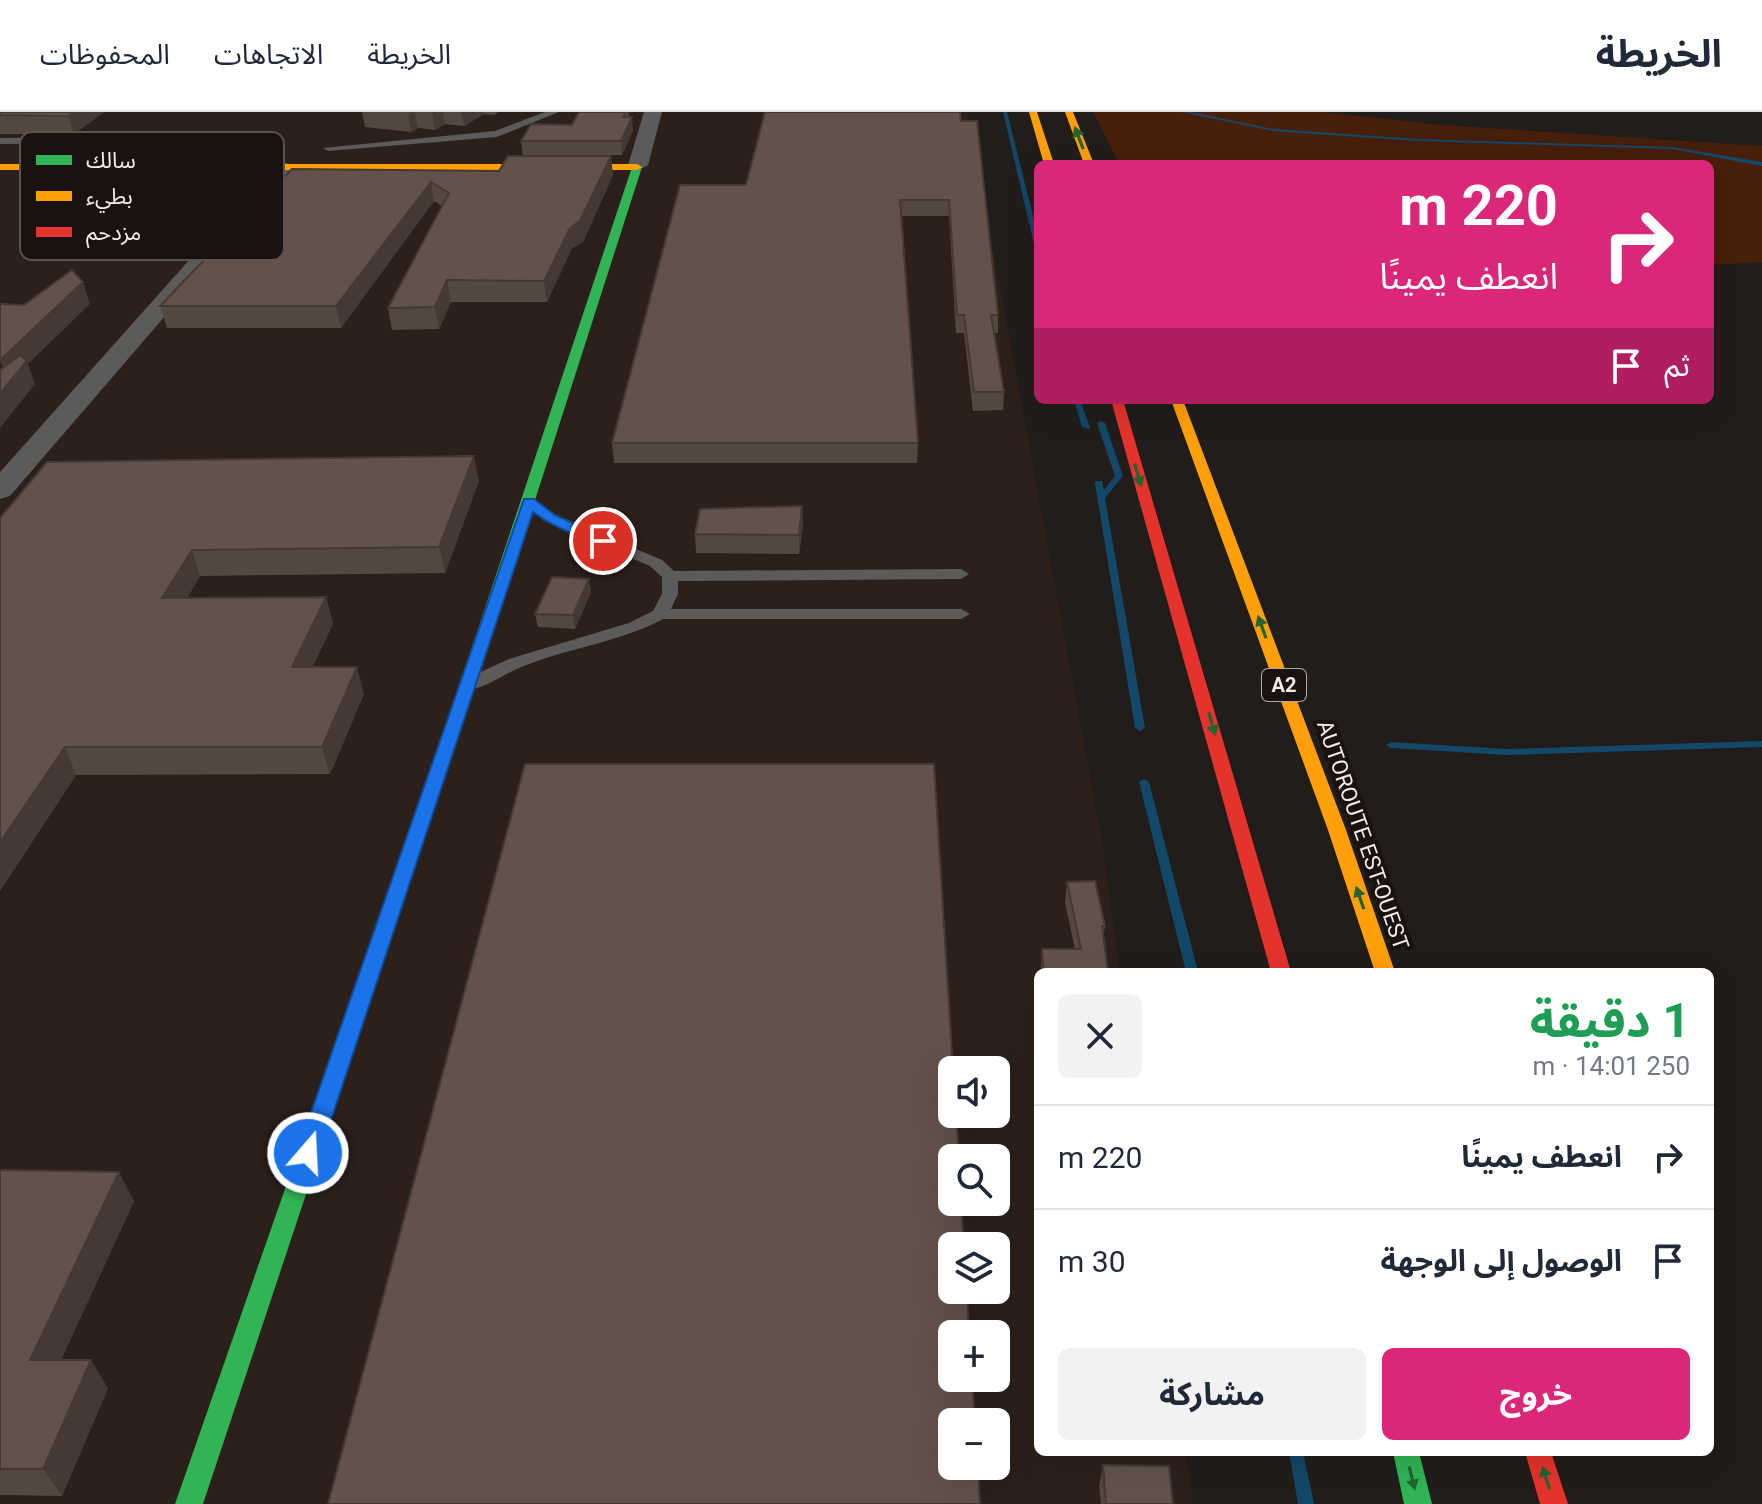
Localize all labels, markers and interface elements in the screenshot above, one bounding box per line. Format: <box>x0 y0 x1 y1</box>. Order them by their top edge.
text: الخريطة <box>1596 32 1722 76</box>
text: المحفوظات <box>40 38 170 71</box>
text: الاتجاهات <box>214 38 323 71</box>
text: الخريطة <box>367 38 451 71</box>
one-way arrow <box>1072 126 1085 150</box>
legend <box>20 132 284 260</box>
text: سالك <box>86 148 136 173</box>
text: 220 m <box>1399 173 1558 239</box>
text: بطيء <box>86 184 133 213</box>
icon: right <box>1586 192 1690 296</box>
text: مزدحم <box>86 220 141 249</box>
text: انعطف يمينًا <box>1379 256 1558 298</box>
icon: arrive <box>1604 344 1648 388</box>
text: ثم <box>1664 348 1690 383</box>
one-way arrow <box>1132 463 1145 487</box>
pin <box>569 507 637 575</box>
icon: arrive <box>581 519 625 563</box>
one-way arrow <box>1255 615 1268 639</box>
road number: A2 <box>1262 669 1306 701</box>
one-way arrow <box>1206 713 1219 737</box>
street label: AUTOROUTE EST-OUEST <box>1312 717 1414 953</box>
one-way arrow <box>1354 886 1366 910</box>
text: 1 دقيقة <box>1530 992 1690 1049</box>
button: close <box>1058 994 1142 1078</box>
text: 250 m · 14:01 <box>1532 1051 1690 1081</box>
map controls <box>938 1056 1010 1480</box>
button: sound <box>938 1056 1010 1128</box>
position arrow <box>266 1111 350 1195</box>
icon: right <box>1646 1135 1690 1179</box>
text: انعطف يمينًا <box>1461 1139 1622 1174</box>
text: 220 m <box>1058 1140 1142 1175</box>
button: search <box>938 1144 1010 1216</box>
button: layers <box>938 1232 1010 1304</box>
icon: arrive <box>1646 1239 1690 1283</box>
text: الوصول إلى الوجهة <box>1381 1243 1622 1278</box>
text: 30 m <box>1058 1244 1126 1279</box>
button: + <box>938 1320 1010 1392</box>
button: مشاركة <box>1058 1348 1366 1440</box>
button: خروج <box>1382 1348 1690 1440</box>
button: − <box>938 1408 1010 1480</box>
one-way arrow <box>1406 1466 1419 1491</box>
one-way arrow <box>1539 1466 1552 1490</box>

